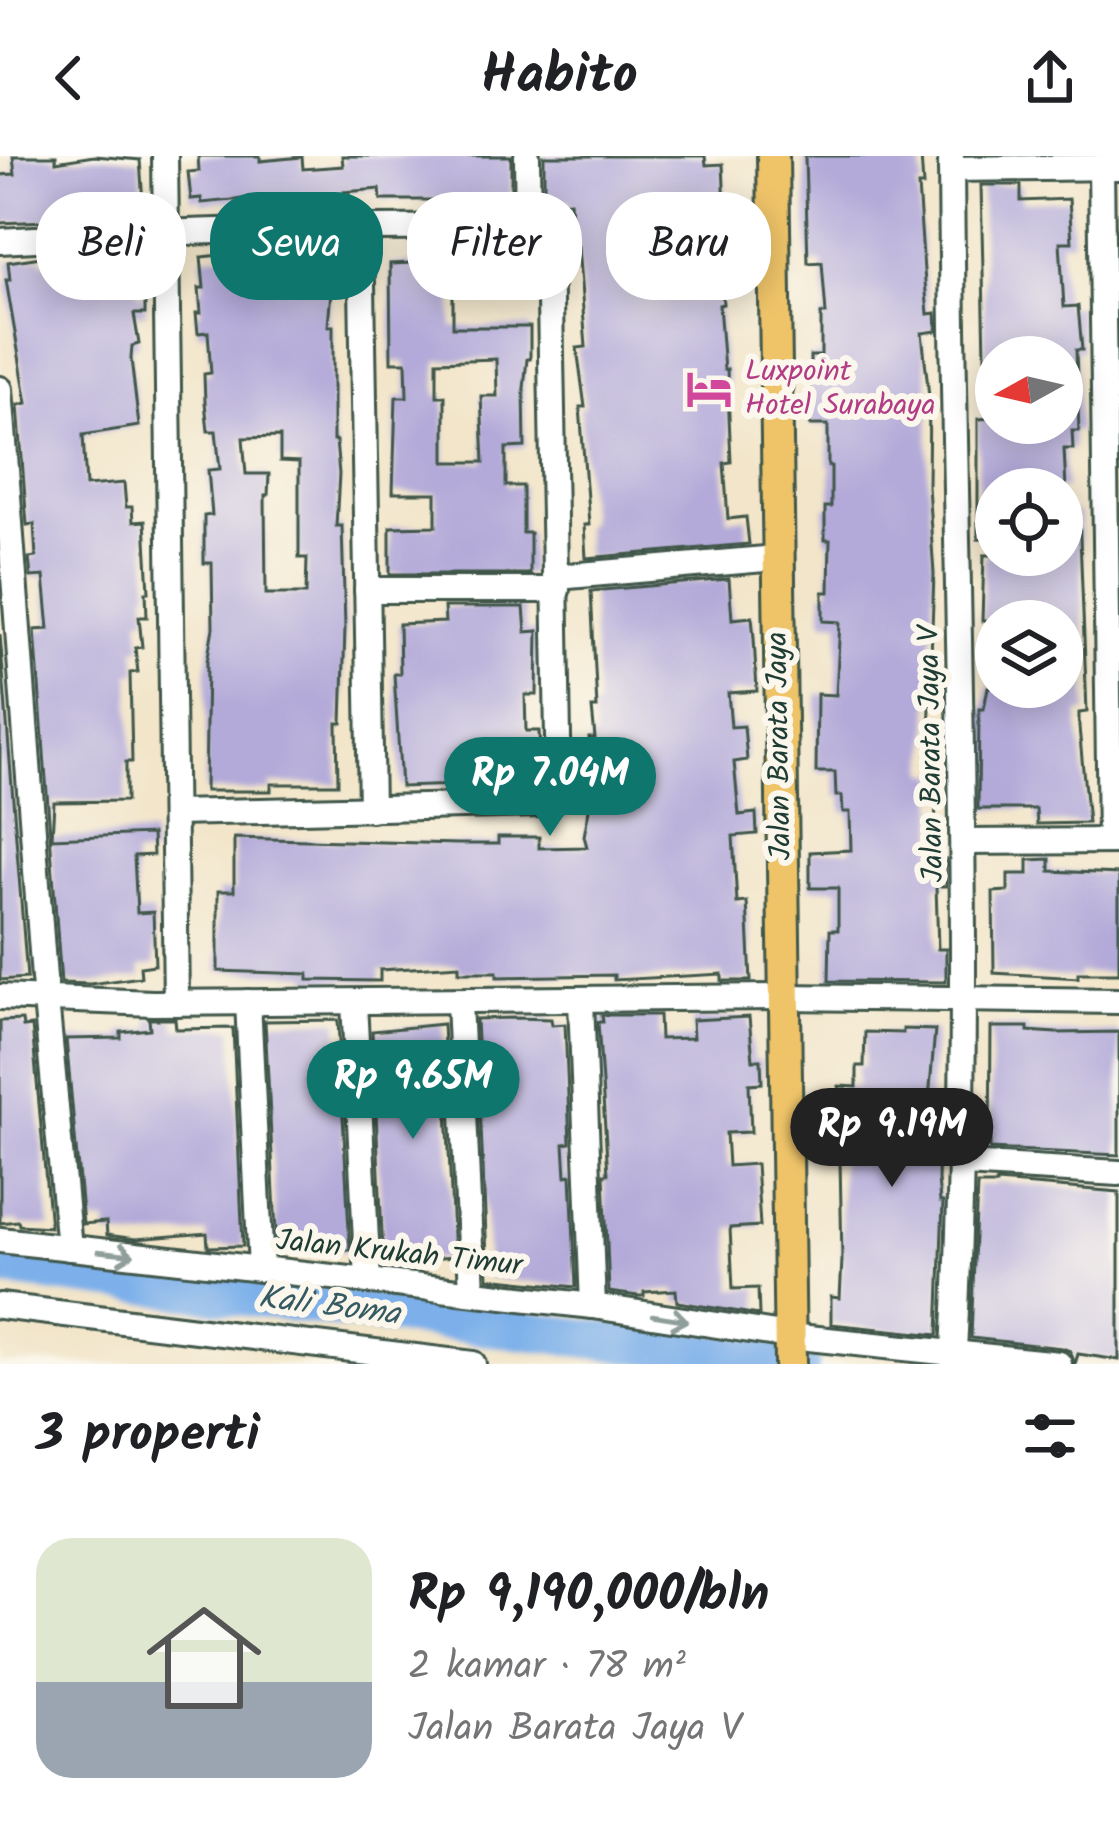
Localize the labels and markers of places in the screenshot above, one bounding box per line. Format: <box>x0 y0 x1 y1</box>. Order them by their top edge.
place label: Luxpoint Hotel Surabaya <box>745 348 936 430</box>
hotel icon: Luxpoint Hotel Surabaya <box>684 364 734 414</box>
pin: Rp 7.04M <box>426 737 674 839</box>
pin: Rp 9.65M <box>289 1040 537 1142</box>
pin: Rp 9.19M <box>768 1088 1016 1190</box>

